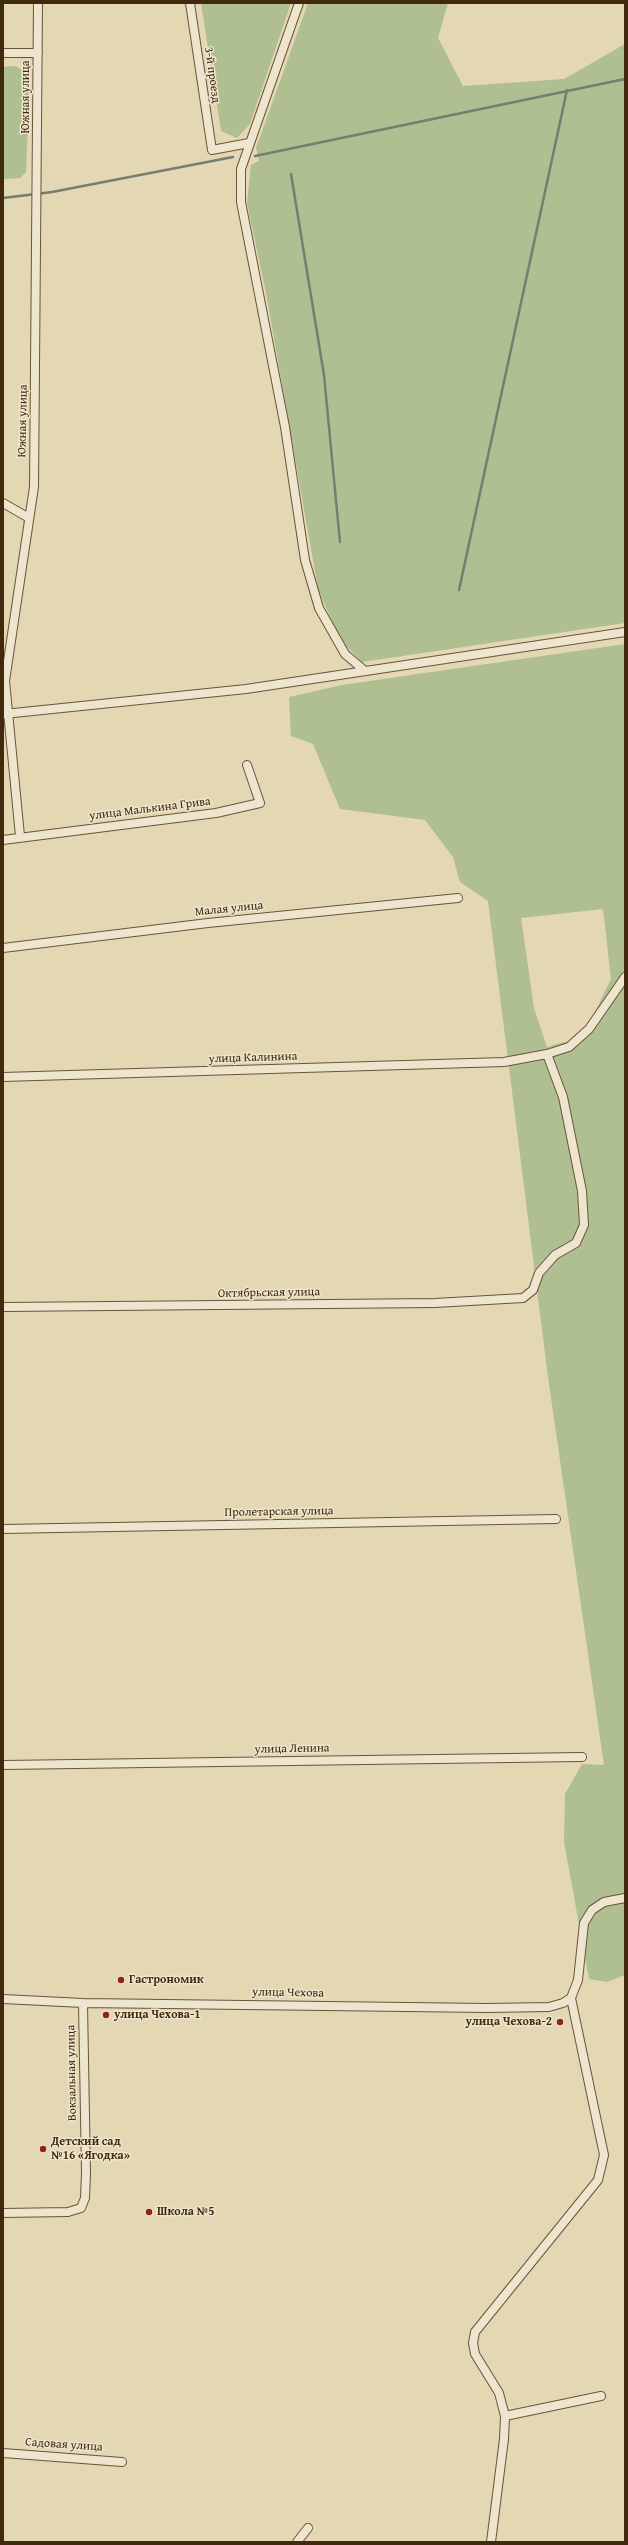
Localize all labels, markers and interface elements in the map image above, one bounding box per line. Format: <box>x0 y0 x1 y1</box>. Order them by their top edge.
street label: 3-й проезд <box>201 46 223 104</box>
street label: Южная улица <box>19 61 33 133</box>
street label: Южная улица <box>15 384 31 458</box>
street label: улица Малькина Грива <box>88 794 212 824</box>
street label: Малая улица <box>194 898 264 920</box>
street label: улица Калинина <box>208 1049 298 1067</box>
street label: Октябрьская улица <box>218 1285 320 1301</box>
street label: Пролетарская улица <box>224 1504 334 1520</box>
street label: улица Ленина <box>254 1741 330 1757</box>
place label: Гастрономик <box>129 1973 204 1987</box>
marker: Гастрономик <box>116 1975 126 1985</box>
street label: улица Чехова <box>252 1985 324 2001</box>
place label: улица Чехова-1 <box>114 2008 201 2022</box>
marker: улица Чехова-1 <box>101 2010 111 2020</box>
place label: улица Чехова-2 <box>465 2015 552 2029</box>
marker: улица Чехова-2 <box>555 2017 565 2027</box>
street label: Вокзальная улица <box>64 2025 80 2121</box>
place label: Детский сад №16 «Ягодка» <box>51 2135 130 2163</box>
marker: Детский сад №16 «Ягодка» <box>38 2144 48 2154</box>
place label: Школа №5 <box>157 2205 215 2219</box>
marker: Школа №5 <box>144 2207 154 2217</box>
street label: Садовая улица <box>25 2435 103 2455</box>

